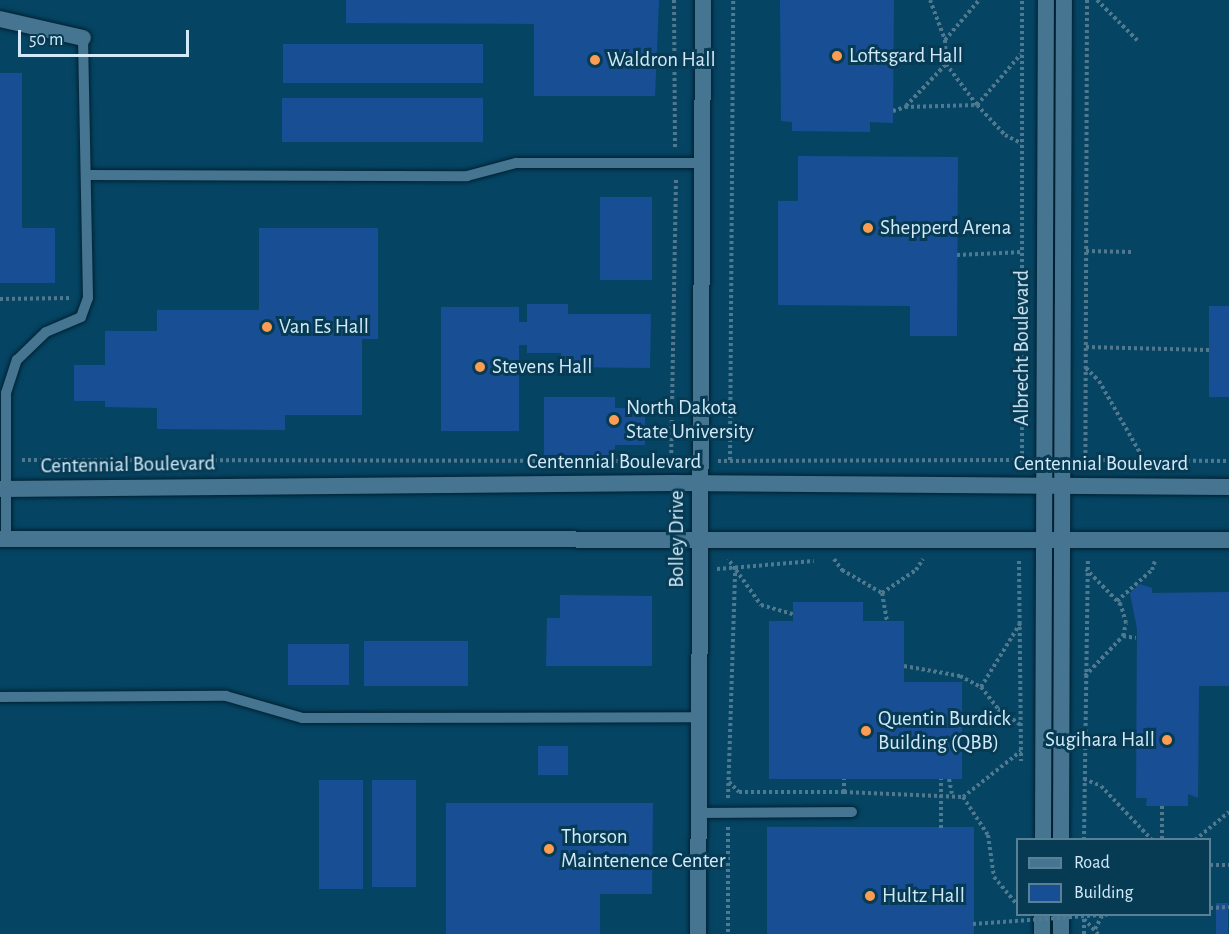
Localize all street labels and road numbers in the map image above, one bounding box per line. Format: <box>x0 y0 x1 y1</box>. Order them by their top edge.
street label: Albrecht Boulevard <box>1009 270 1035 426</box>
street label: Centennial Boulevard <box>527 449 701 475</box>
street label: Centennial Boulevard <box>40 451 216 479</box>
street label: Centennial Boulevard <box>1014 451 1188 477</box>
street label: Bolley Drive <box>664 490 690 588</box>

